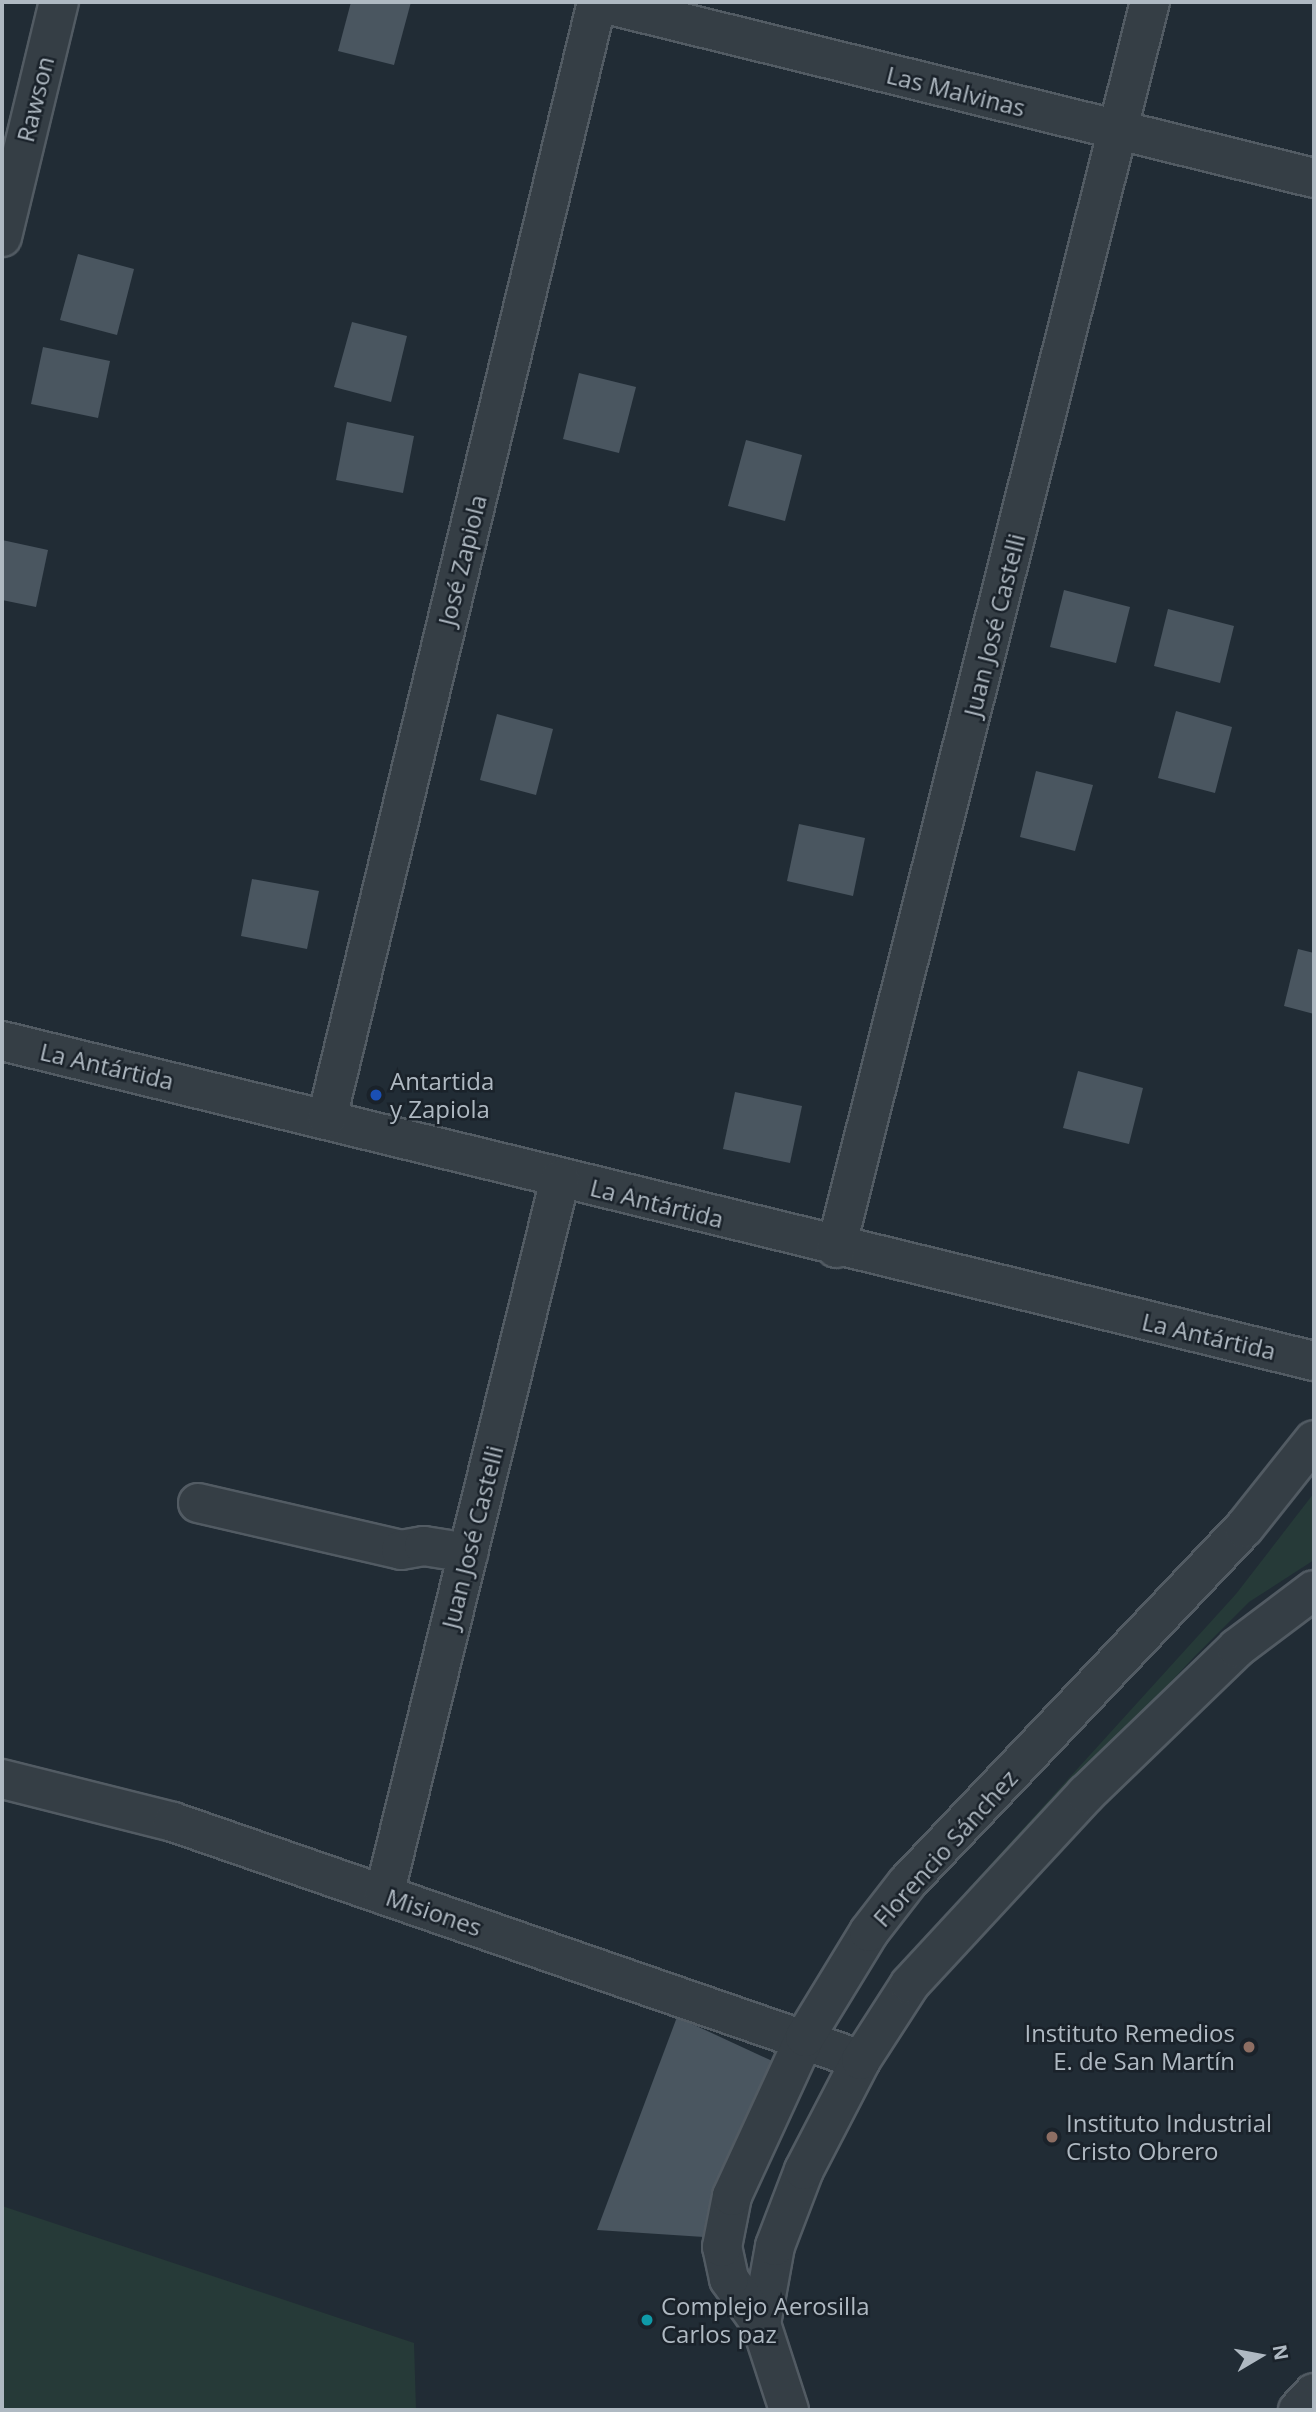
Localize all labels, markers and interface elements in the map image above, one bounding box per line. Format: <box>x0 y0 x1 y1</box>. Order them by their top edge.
street label: Rawson <box>10 53 60 145</box>
street label: Las Malvinas <box>884 60 1028 122</box>
street label: José Zapiola <box>432 492 492 628</box>
street label: Juan José Castelli <box>957 531 1031 719</box>
street label: La Antártida <box>37 1037 177 1095</box>
place label: Antartida y Zapiola <box>390 1067 494 1123</box>
marker: Antartida y Zapiola <box>368 1087 384 1103</box>
street label: La Antártida <box>587 1173 727 1233</box>
street label: La Antártida <box>1139 1307 1279 1365</box>
street label: Juan José Castelli <box>435 1443 509 1631</box>
street label: Florencio Sánchez <box>867 1764 1023 1932</box>
street label: Misiones <box>382 1882 486 1942</box>
place label: Instituto Remedios E. de San Martín <box>1024 2019 1235 2075</box>
marker: Instituto Remedios E. de San Martín <box>1241 2039 1257 2055</box>
place label: Instituto Industrial Cristo Obrero <box>1066 2109 1272 2165</box>
marker: Instituto Industrial Cristo Obrero <box>1044 2129 1060 2145</box>
place label: Complejo Aerosilla Carlos paz <box>661 2292 870 2348</box>
marker: Complejo Aerosilla Carlos paz <box>639 2312 655 2328</box>
north arrow <box>1225 2321 1295 2391</box>
text: N <box>1267 2342 1295 2362</box>

